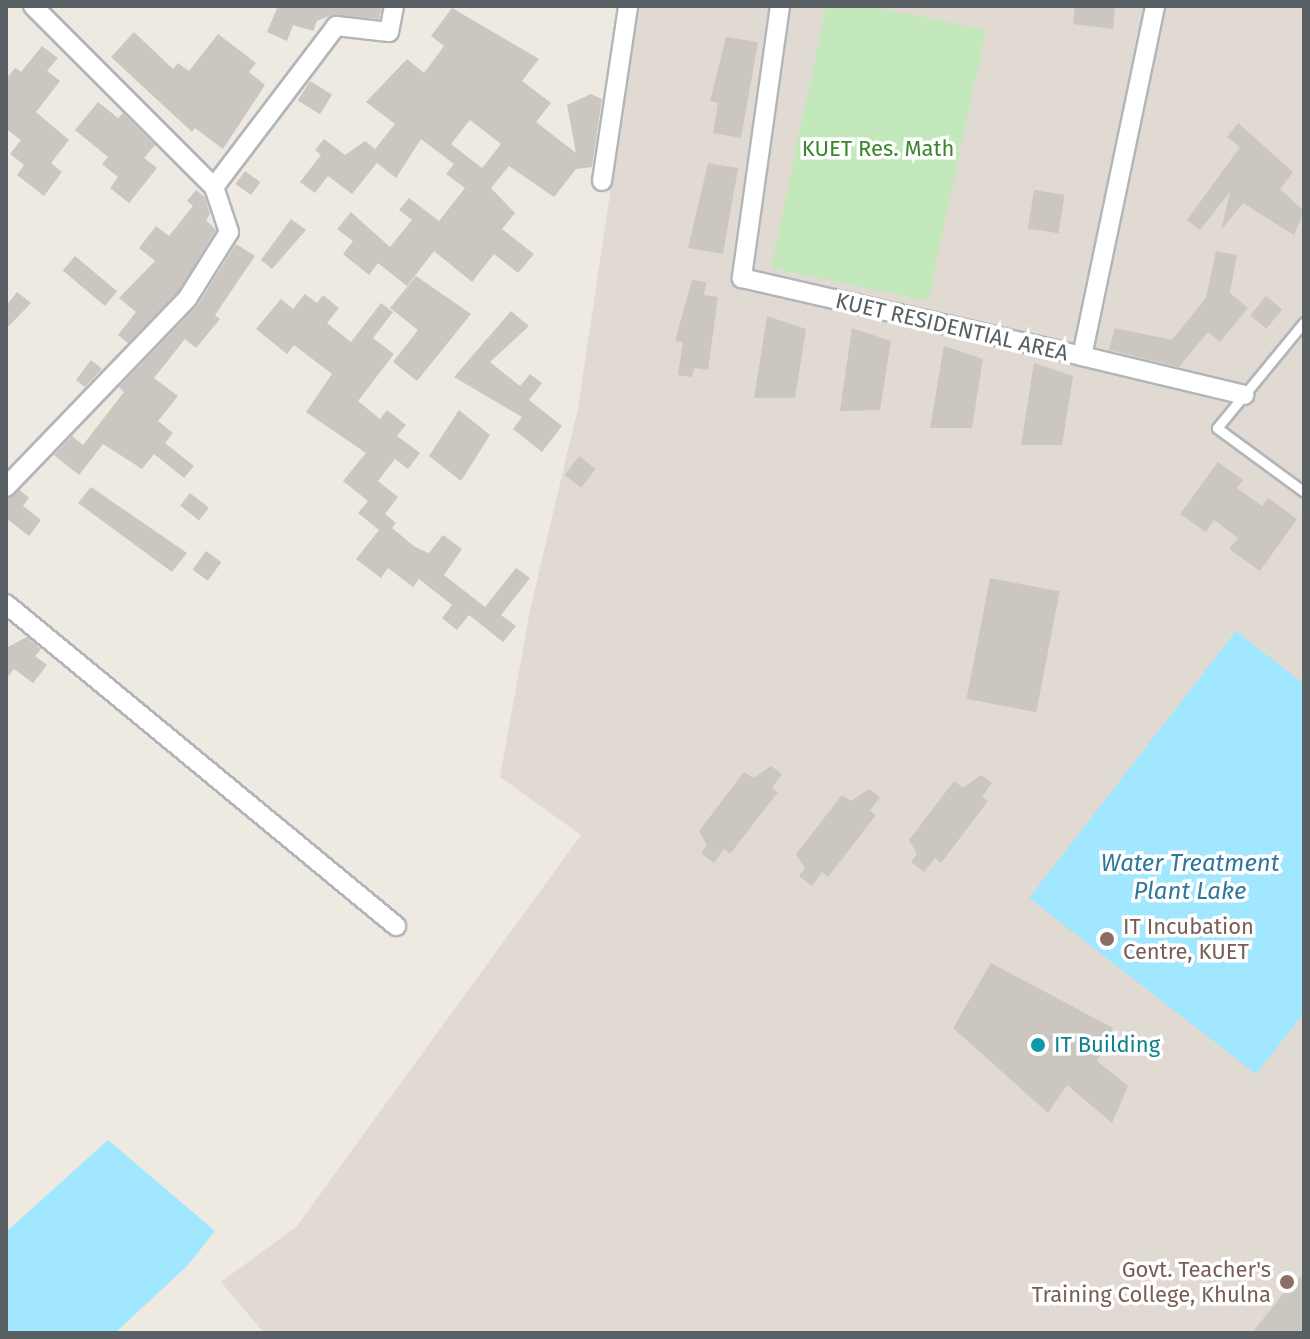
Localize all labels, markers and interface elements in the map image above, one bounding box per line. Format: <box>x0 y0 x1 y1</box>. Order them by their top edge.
park label: KUET Res. Math <box>802 136 954 162</box>
street label: KUET RESIDENTIAL AREA <box>833 287 1071 367</box>
water label: Water Treatment Plant Lake <box>1101 850 1279 906</box>
place label: IT Incubation Centre, KUET <box>1123 913 1254 964</box>
marker: IT Incubation Centre, KUET <box>1098 930 1116 948</box>
place label: IT Building <box>1054 1032 1160 1058</box>
marker: IT Building <box>1029 1036 1047 1054</box>
place label: Govt. Teacher's Training College, Khulna <box>1032 1256 1271 1308</box>
marker: Govt. Teacher's Training College, Khulna <box>1278 1273 1296 1291</box>

